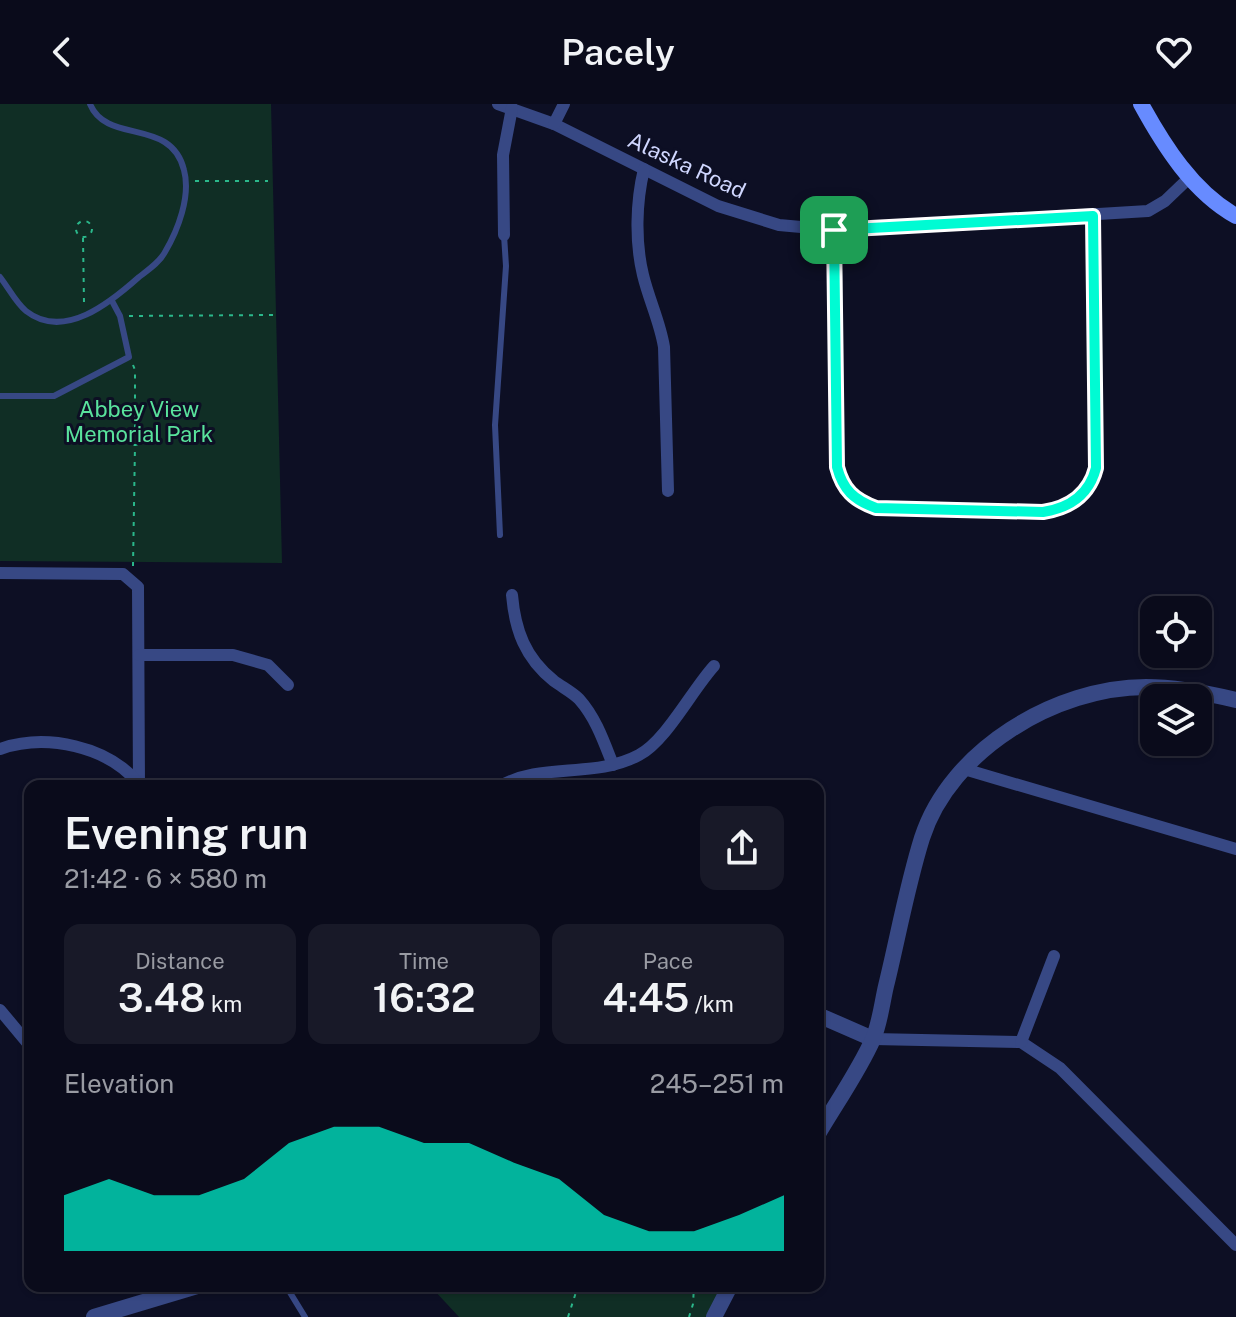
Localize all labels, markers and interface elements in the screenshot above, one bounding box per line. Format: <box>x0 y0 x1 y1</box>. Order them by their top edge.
icon: back <box>40 30 84 74</box>
icon: heart <box>1152 30 1196 74</box>
text: Pacely <box>561 31 675 73</box>
street label: Alaska Road <box>624 126 750 204</box>
pin <box>800 196 868 264</box>
icon: arrive <box>812 208 856 252</box>
park label: Abbey View Memorial Park <box>65 396 213 447</box>
map controls <box>1140 596 1212 756</box>
button: locate <box>1140 596 1212 668</box>
button: layers <box>1140 684 1212 756</box>
button: share <box>700 806 784 890</box>
text: Evening run <box>64 807 309 859</box>
text: 21:42 · 6 × 580 m <box>64 863 267 894</box>
text: Distance <box>135 948 225 974</box>
text: Time <box>399 948 449 974</box>
text: Pace <box>643 948 693 974</box>
text: 3.48 <box>118 974 206 1021</box>
text: 16:32 <box>372 974 476 1021</box>
text: 4:45 <box>602 974 689 1021</box>
text: km <box>206 991 242 1017</box>
text: /km <box>689 991 734 1017</box>
text: Elevation <box>64 1068 174 1099</box>
text: 245–251 m <box>650 1068 784 1099</box>

